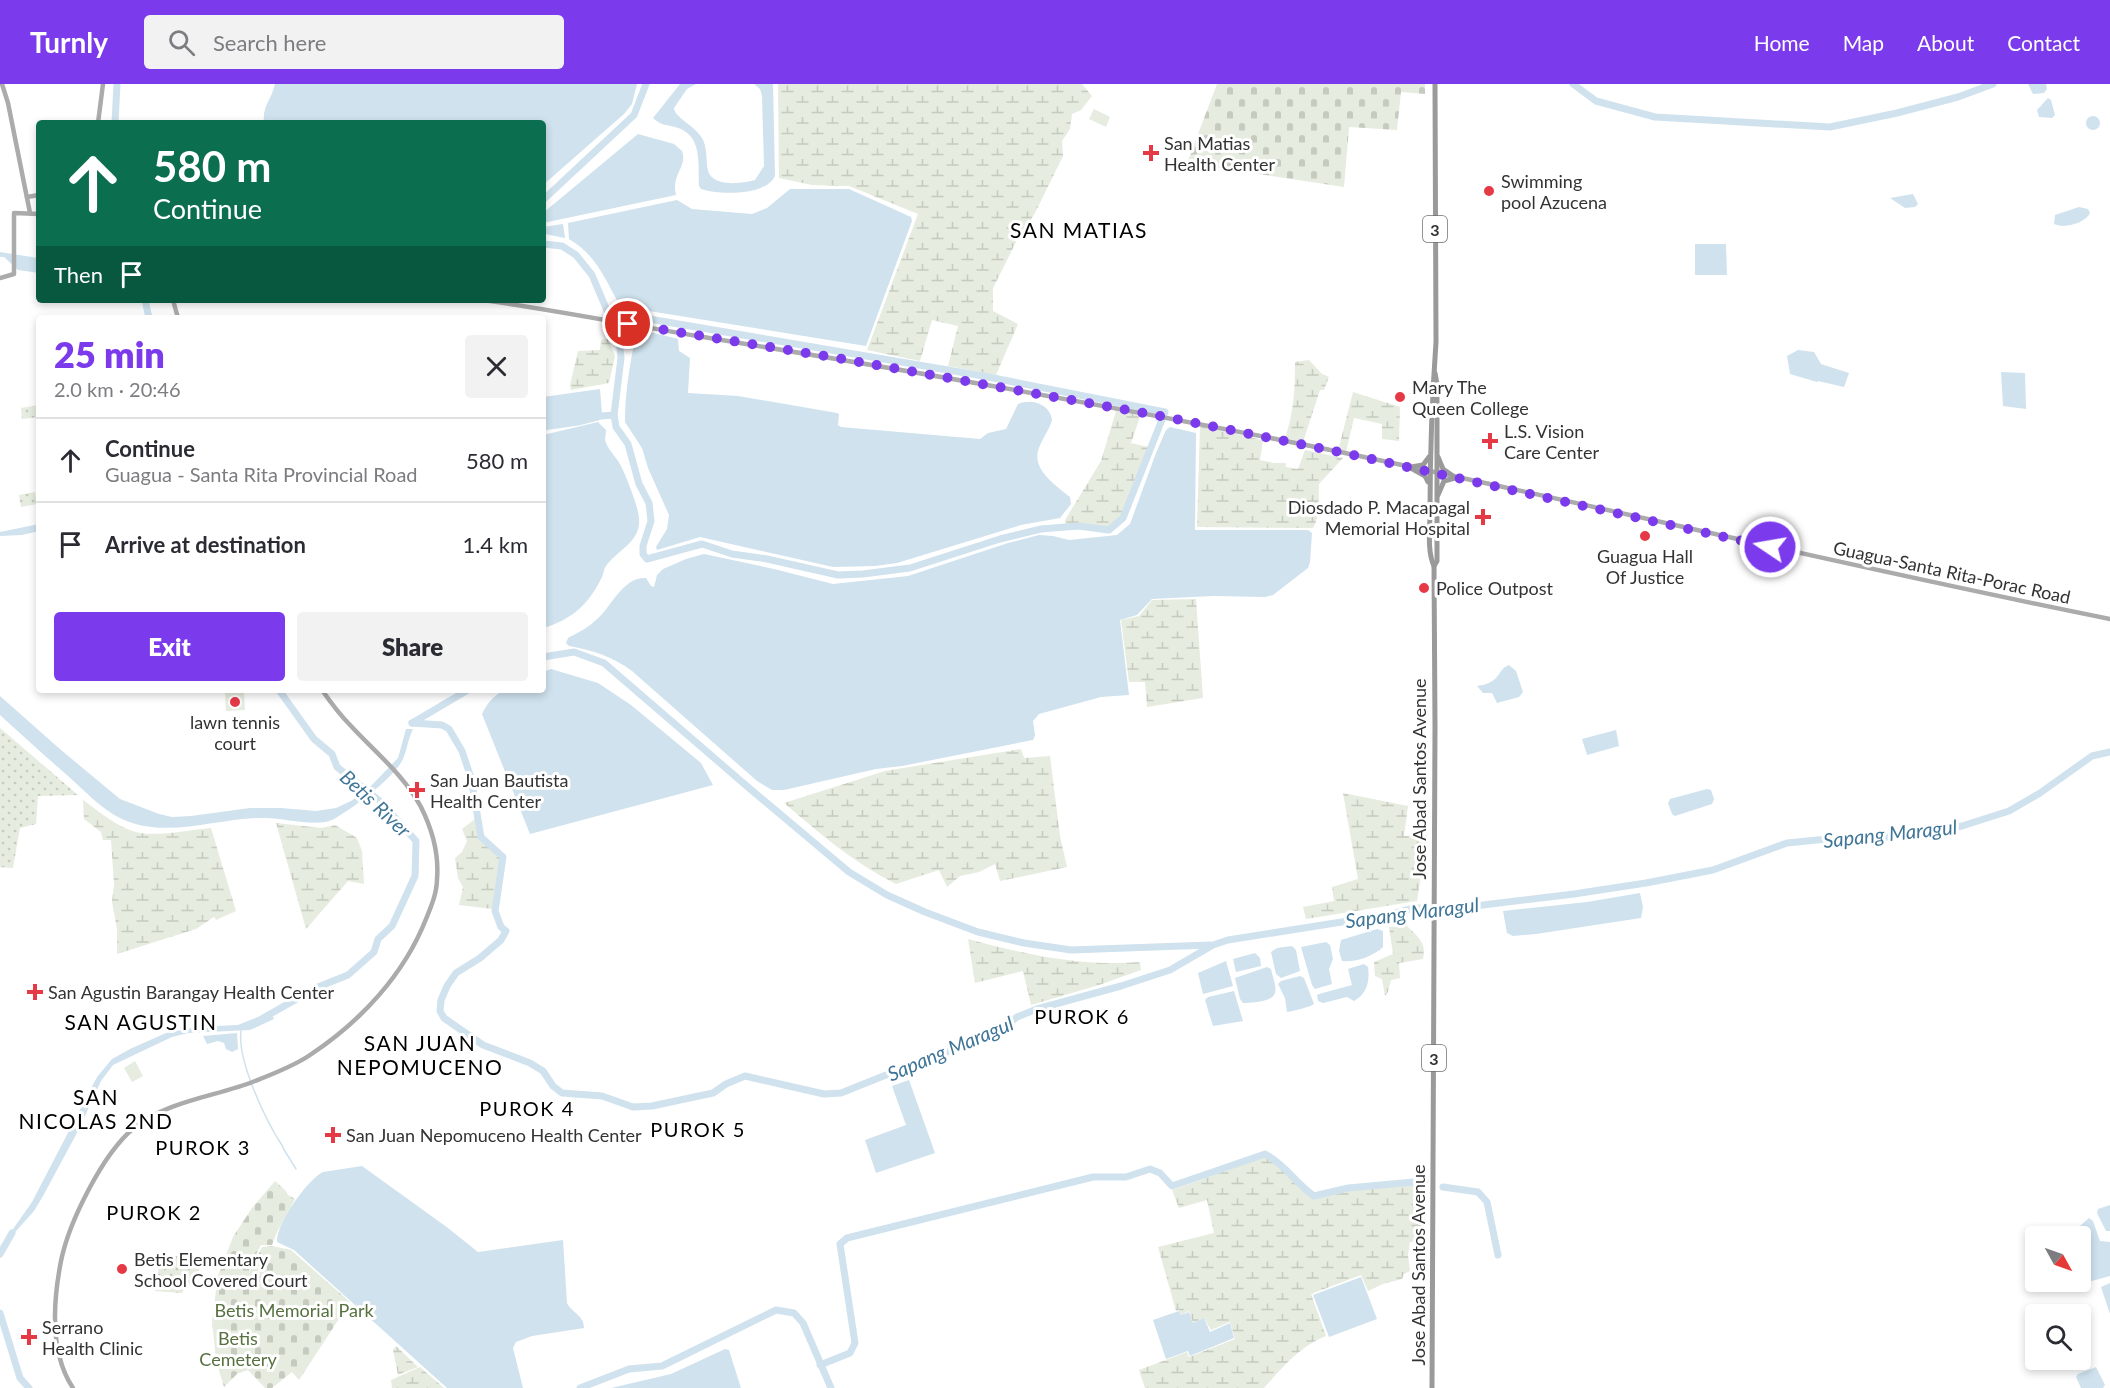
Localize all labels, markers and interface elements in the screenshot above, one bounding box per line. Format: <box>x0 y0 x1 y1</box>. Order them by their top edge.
search box <box>144 15 564 69</box>
text: Turnly <box>30 25 108 59</box>
icon: search <box>165 26 198 59</box>
text: Search here <box>213 29 326 56</box>
text: Home <box>1754 30 1810 55</box>
text: Map <box>1843 30 1884 55</box>
text: About <box>1917 30 1974 55</box>
text: Contact <box>2007 30 2080 55</box>
place label: San Matias Health Center <box>1164 132 1275 175</box>
text: 580 m <box>153 141 271 191</box>
icon: ahead <box>54 144 132 222</box>
marker: San Matias Health Center <box>1142 144 1160 162</box>
place label: Swimming pool Azucena <box>1501 170 1607 213</box>
marker: Swimming pool Azucena <box>1482 184 1496 198</box>
text: Continue <box>153 192 262 225</box>
road number: 3 <box>1423 216 1447 242</box>
district label: SAN MATIAS <box>1010 217 1148 242</box>
icon: arrive <box>115 258 148 291</box>
text: Then <box>54 261 103 288</box>
pin <box>602 298 653 349</box>
icon: arrive <box>611 307 644 340</box>
text: 25 min <box>54 332 165 376</box>
button: close <box>465 335 528 398</box>
place label: Mary The Queen College <box>1412 376 1529 419</box>
text: 2.0 km · 20:46 <box>54 377 181 401</box>
marker: Mary The Queen College <box>1393 390 1407 404</box>
place label: L.S. Vision Care Center <box>1504 420 1599 463</box>
marker: L.S. Vision Care Center <box>1481 432 1499 450</box>
text: Continue <box>105 435 195 462</box>
icon: ahead <box>54 444 87 477</box>
text: 580 m <box>466 447 528 474</box>
text: Guagua - Santa Rita Provincial Road <box>105 462 418 486</box>
place label: Diosdado P. Macapagal Memorial Hospital <box>1288 496 1470 539</box>
marker: Diosdado P. Macapagal Memorial Hospital <box>1474 508 1492 526</box>
position arrow <box>1738 515 1802 579</box>
icon: arrive <box>54 528 87 561</box>
marker: Guagua Hall Of Justice <box>1638 529 1652 543</box>
text: Arrive at destination <box>105 531 306 558</box>
text: 1.4 km <box>462 531 528 558</box>
street label: Guagua-Santa Rita-Porac Road <box>1831 536 2073 608</box>
place label: Guagua Hall Of Justice <box>1597 545 1693 588</box>
place label: Police Outpost <box>1436 577 1554 599</box>
marker: Police Outpost <box>1417 581 1431 595</box>
button: Exit <box>54 612 285 681</box>
button: Share <box>297 612 528 681</box>
street label: Jose Abad Santos Avenue <box>1408 678 1430 880</box>
marker: lawn tennis court <box>228 695 242 709</box>
place label: lawn tennis court <box>190 711 280 754</box>
water label: Betis River <box>336 764 417 842</box>
place label: San Juan Bautista Health Center <box>430 769 568 812</box>
marker: San Juan Bautista Health Center <box>408 781 426 799</box>
water label: Sapang Maragul <box>1822 814 1959 852</box>
water label: Sapang Maragul <box>1344 892 1481 932</box>
place label: San Agustin Barangay Health Center <box>48 981 335 1003</box>
marker: San Agustin Barangay Health Center <box>26 983 44 1001</box>
district label: PUROK 6 <box>1034 1004 1130 1028</box>
district label: SAN AGUSTIN <box>65 1009 217 1034</box>
water label: Sapang Maragul <box>883 1010 1017 1085</box>
district label: SAN JUAN NEPOMUCENO <box>337 1030 503 1079</box>
road number: 3 <box>1422 1045 1446 1071</box>
district label: SAN NICOLAS 2ND <box>19 1084 173 1133</box>
district label: PUROK 4 <box>479 1096 575 1120</box>
district label: PUROK 5 <box>650 1117 746 1141</box>
place label: San Juan Nepomuceno Health Center <box>346 1124 642 1146</box>
marker: San Juan Nepomuceno Health Center <box>324 1126 342 1144</box>
district label: PUROK 3 <box>155 1135 251 1159</box>
street label: Jose Abad Santos Avenue <box>1407 1164 1429 1366</box>
district label: PUROK 2 <box>106 1200 202 1224</box>
north arrow <box>2025 1226 2091 1292</box>
map controls <box>2025 1226 2091 1370</box>
place label: Betis Elementary School Covered Court <box>134 1248 308 1291</box>
marker: Betis Elementary School Covered Court <box>115 1262 129 1276</box>
park label: Betis Memorial Park <box>214 1299 374 1321</box>
button: search <box>2025 1304 2091 1370</box>
place label: Serrano Health Clinic <box>42 1316 143 1359</box>
park label: Betis Cemetery <box>199 1327 277 1370</box>
marker: Serrano Health Clinic <box>20 1328 38 1346</box>

